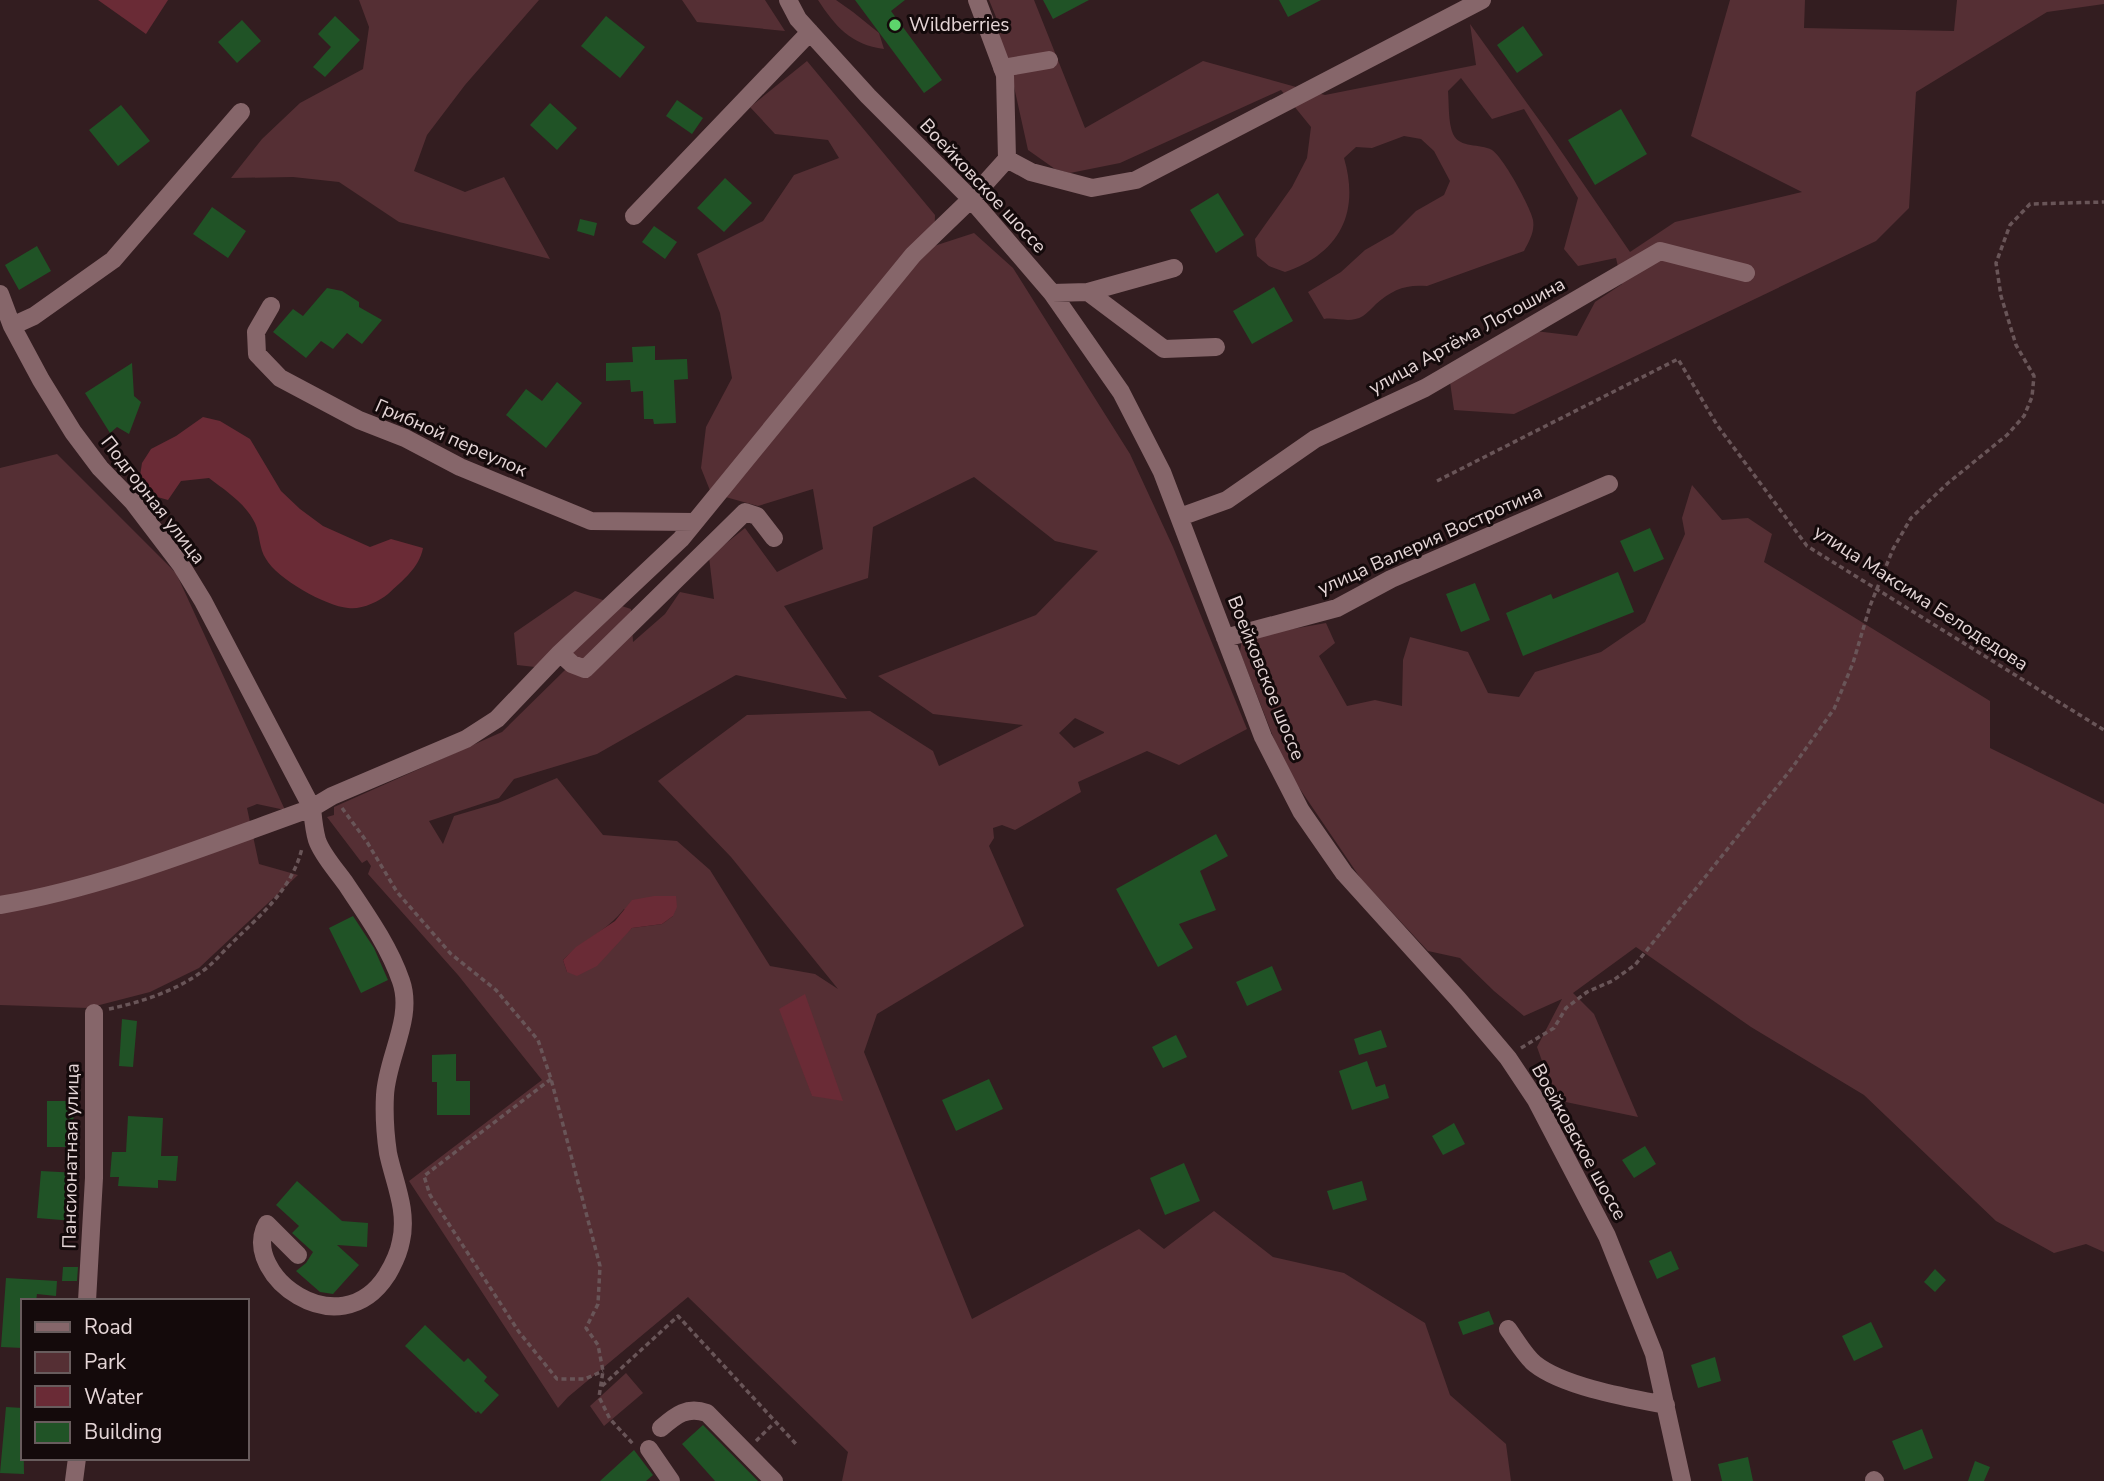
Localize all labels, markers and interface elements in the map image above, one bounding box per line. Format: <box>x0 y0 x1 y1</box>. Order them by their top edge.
place label: Wildberries <box>909 12 1009 38</box>
marker: Wildberries <box>887 17 903 33</box>
street label: Воейковское шоссе <box>914 113 1052 259</box>
street label: улица Артёма Лотошина <box>1364 271 1570 401</box>
street label: Грибной переулок <box>371 393 531 483</box>
street label: Подгорная улица <box>95 430 211 570</box>
street label: улица Валерия Востротина <box>1313 479 1547 601</box>
street label: улица Максима Белодедова <box>1809 519 2033 677</box>
street label: Воейковское шоссе <box>1221 592 1311 764</box>
street label: Воейковское шоссе <box>1525 1059 1633 1225</box>
street label: Пансионатная улица <box>56 1063 86 1249</box>
legend <box>21 1299 248 1460</box>
text: Road <box>84 1313 133 1341</box>
text: Park <box>84 1348 126 1376</box>
text: Water <box>84 1383 143 1411</box>
text: Building <box>84 1418 162 1446</box>

